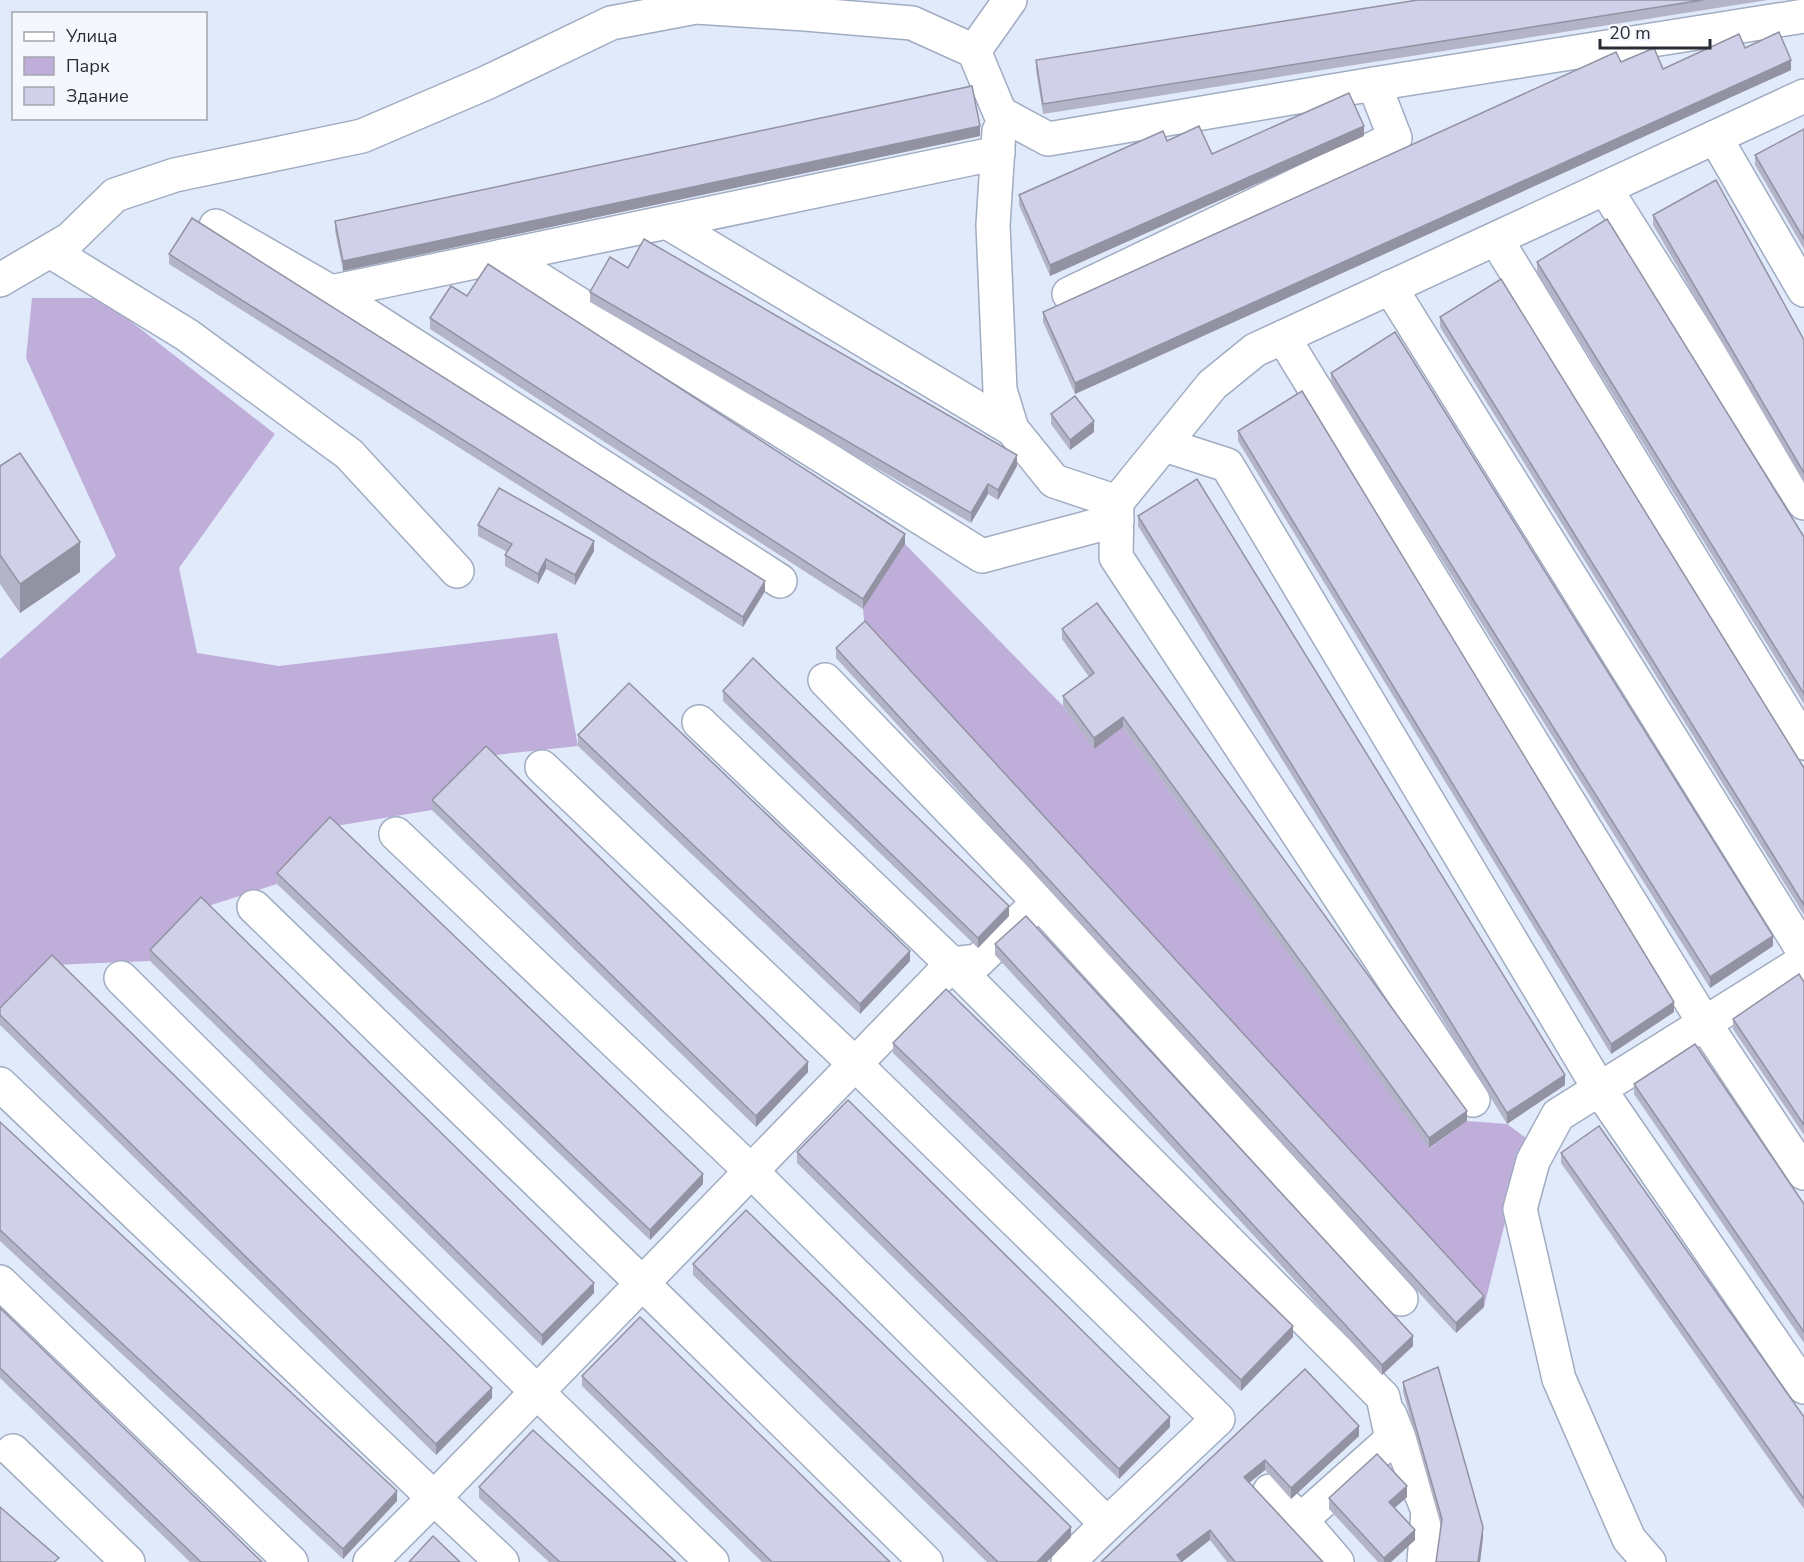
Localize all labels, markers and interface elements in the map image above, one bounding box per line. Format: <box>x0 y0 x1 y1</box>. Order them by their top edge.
legend <box>12 12 207 120</box>
scale bar <box>1600 12 1710 50</box>
text: 20 m <box>1609 21 1651 45</box>
text: Улица <box>65 24 117 48</box>
text: Парк <box>66 54 110 78</box>
text: Здание <box>66 84 129 108</box>

